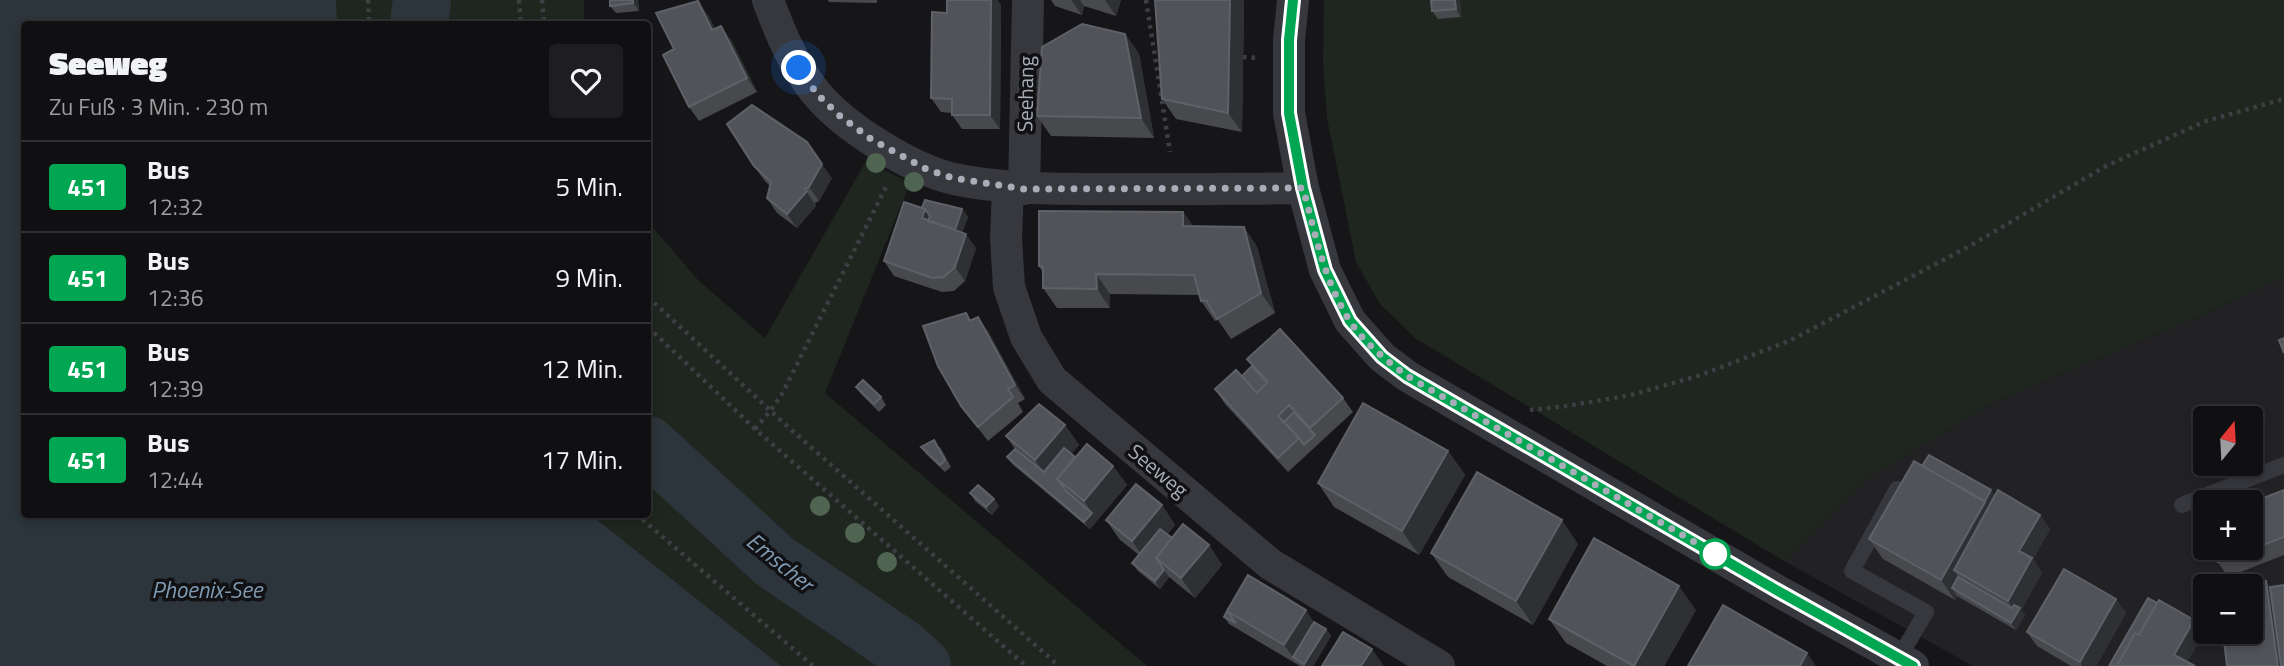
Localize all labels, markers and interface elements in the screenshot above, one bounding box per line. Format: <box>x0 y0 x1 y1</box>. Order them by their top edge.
text: Seeweg <box>49 38 167 88</box>
button: heart <box>549 44 623 118</box>
your location <box>781 50 816 85</box>
street label: Seehang <box>1008 55 1042 132</box>
text: Zu Fuß · 3 Min. · 230 m <box>49 89 268 124</box>
text: Bus <box>147 150 189 189</box>
text: 5 Min. <box>556 167 623 206</box>
text: 451 <box>67 169 108 205</box>
text: 12:32 <box>147 189 204 224</box>
text: Bus <box>147 241 189 280</box>
text: 9 Min. <box>556 258 623 297</box>
text: 451 <box>67 260 108 296</box>
text: 12:36 <box>147 280 204 315</box>
text: Bus <box>147 332 189 371</box>
text: 12 Min. <box>541 349 623 388</box>
text: 451 <box>67 351 108 387</box>
text: 12:39 <box>147 371 204 406</box>
north arrow <box>2193 406 2263 476</box>
map controls <box>2193 406 2263 644</box>
text: Bus <box>147 423 189 462</box>
street label: Seeweg <box>1122 436 1196 505</box>
text: 17 Min. <box>541 440 623 479</box>
text: 451 <box>67 442 108 478</box>
text: 12:44 <box>147 462 204 497</box>
button: + <box>2193 490 2263 560</box>
water label: Emscher <box>739 523 824 601</box>
unlabelled marker <box>1700 539 1730 569</box>
water label: Phoenix-See <box>152 572 264 607</box>
button: − <box>2193 574 2263 644</box>

